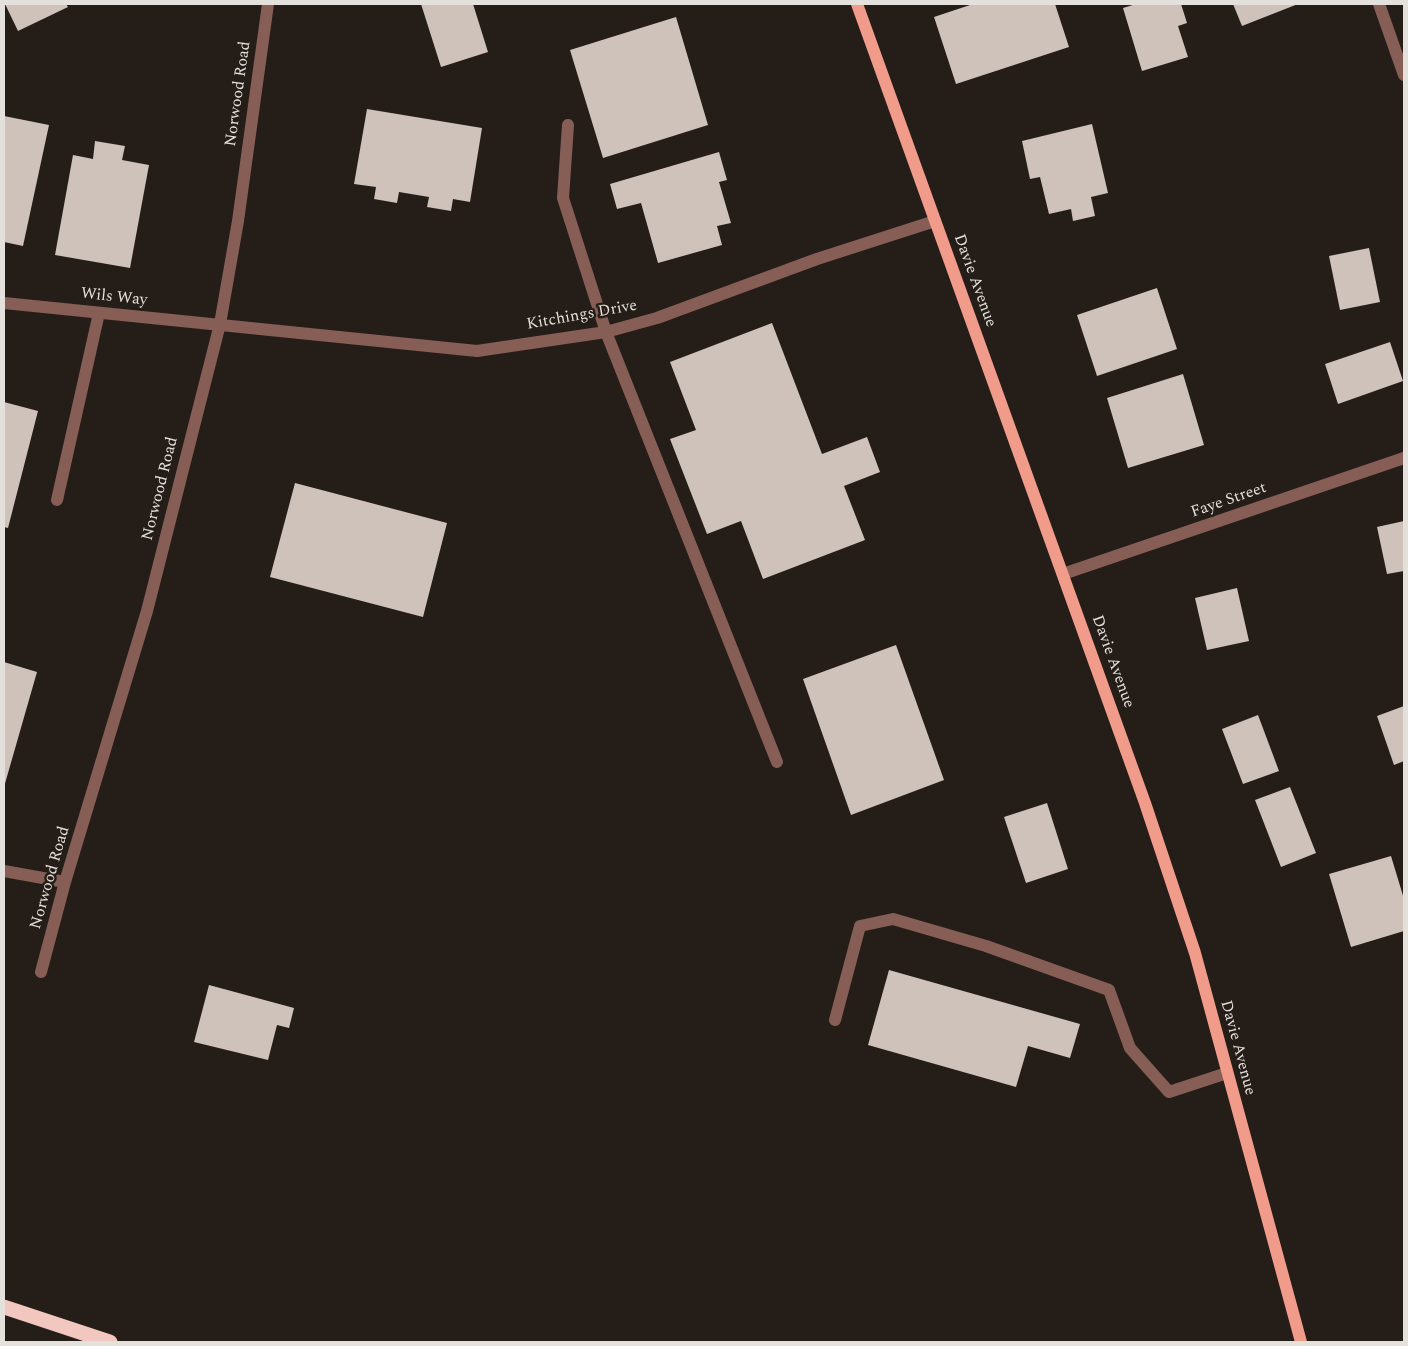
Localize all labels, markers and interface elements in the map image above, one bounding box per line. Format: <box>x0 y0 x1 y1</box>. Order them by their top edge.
street label: Norwood Road <box>222 40 256 148</box>
street label: Davie Avenue <box>948 232 1000 330</box>
street label: Wils Way <box>80 285 148 311</box>
street label: Kitchings Drive <box>525 297 639 335</box>
street label: Norwood Road <box>139 435 183 543</box>
street label: Faye Street <box>1189 479 1269 523</box>
street label: Davie Avenue <box>1086 613 1138 711</box>
street label: Norwood Road <box>27 824 75 932</box>
street label: Davie Avenue <box>1215 998 1259 1098</box>

